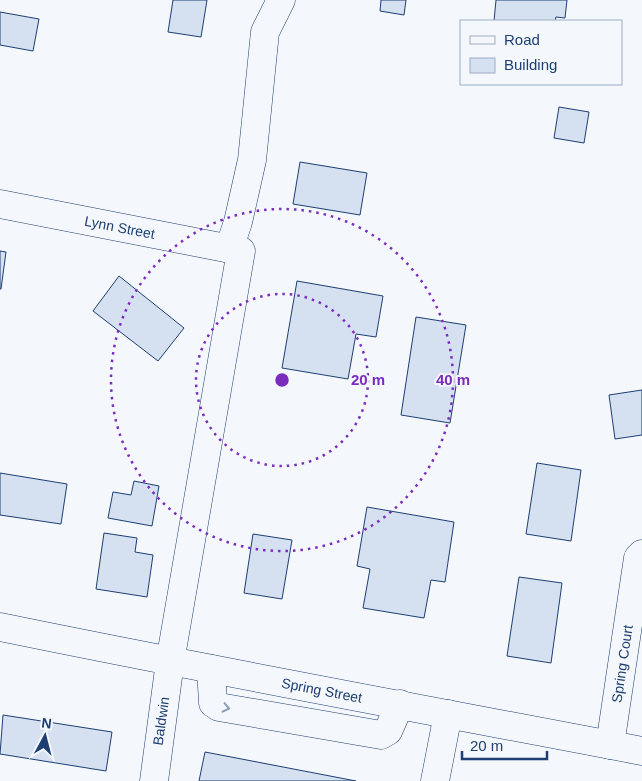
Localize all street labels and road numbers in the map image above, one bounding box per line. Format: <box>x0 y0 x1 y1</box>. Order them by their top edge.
street label: Lynn Street <box>83 213 156 242</box>
street label: Spring Court <box>608 624 636 704</box>
street label: Spring Street <box>280 675 364 706</box>
street label: Baldwin <box>150 696 172 746</box>

